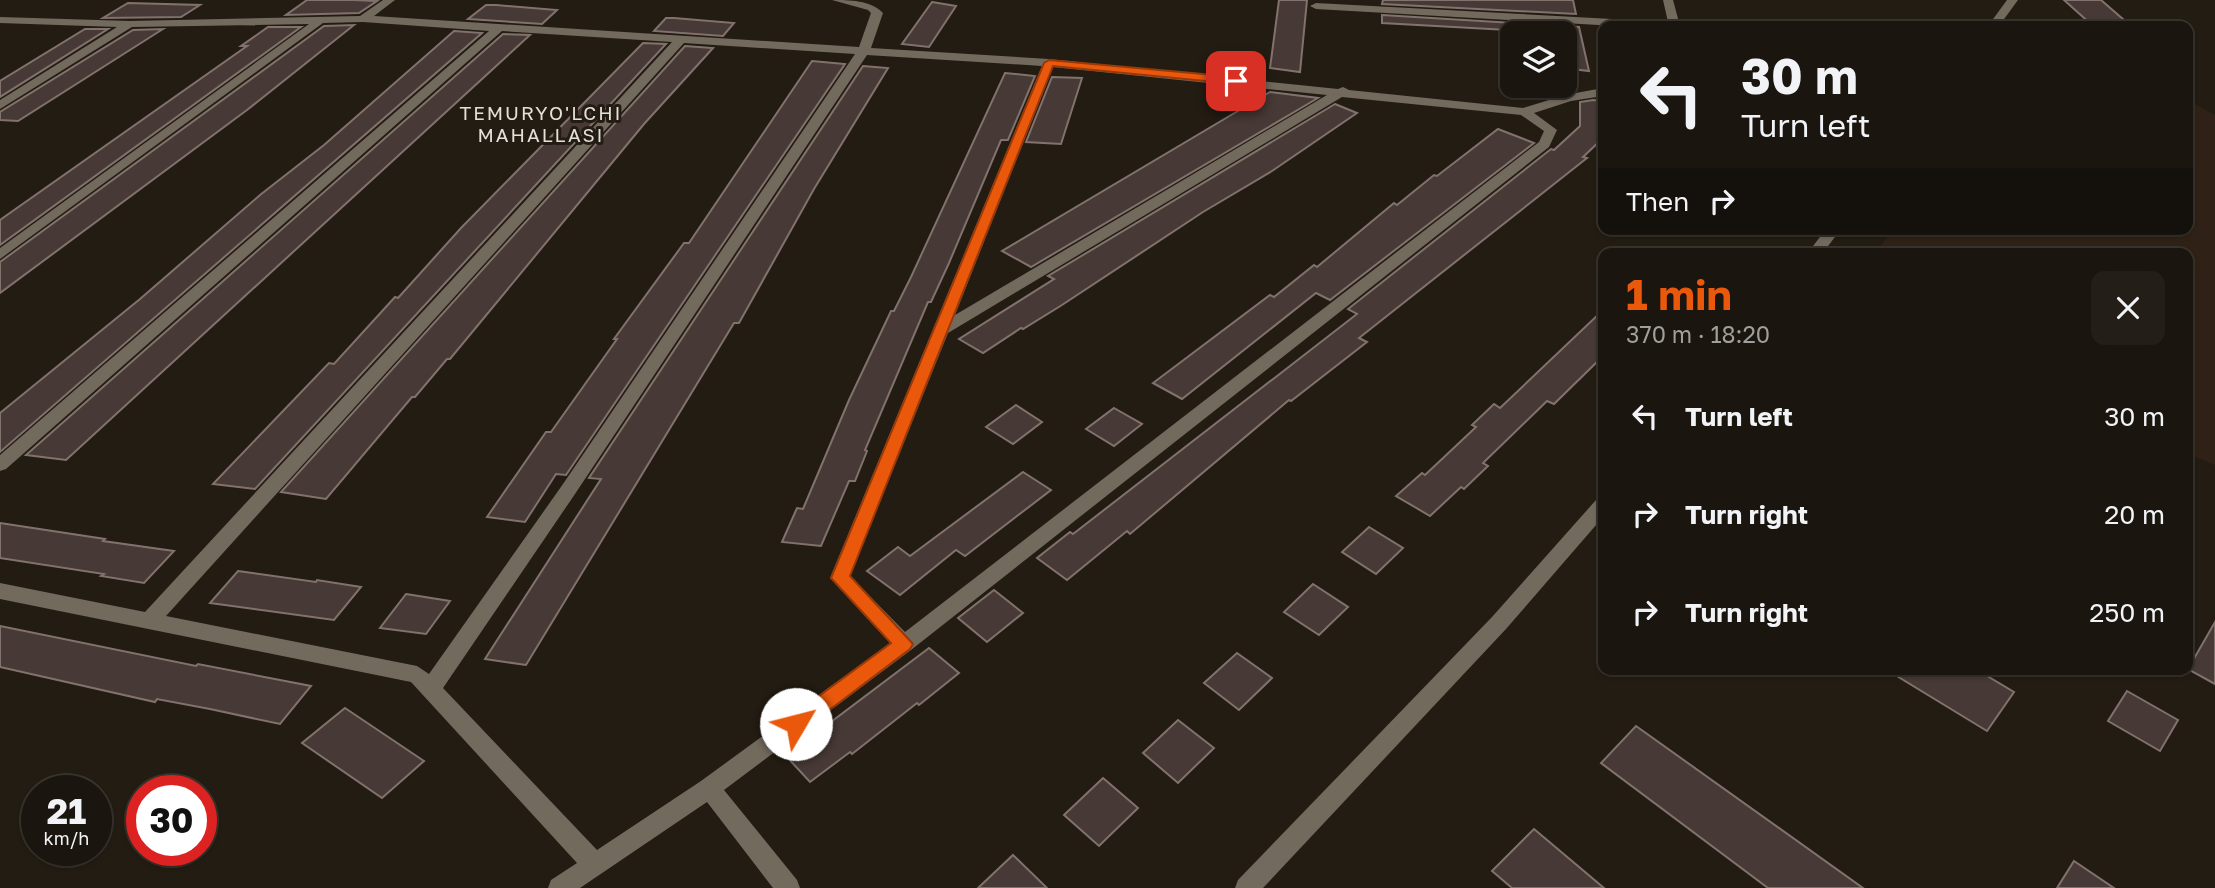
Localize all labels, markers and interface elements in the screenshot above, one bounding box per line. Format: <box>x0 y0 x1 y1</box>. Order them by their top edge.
map controls <box>1500 21 1577 98</box>
button: layers <box>1500 21 1577 98</box>
text: 30 m <box>1741 46 1858 105</box>
icon: left <box>1626 49 1717 140</box>
pin <box>1206 51 1266 111</box>
icon: arrive <box>1217 62 1255 100</box>
district label: TEMURYO'LCHI MAHALLASI <box>459 101 623 146</box>
text: Turn left <box>1741 106 1870 144</box>
icon: right <box>1703 182 1741 220</box>
text: Then <box>1626 186 1689 217</box>
text: 1 min <box>1626 269 1732 319</box>
button: close <box>2091 271 2165 345</box>
text: 370 m · 18:20 <box>1626 320 1770 348</box>
icon: left <box>1626 397 1664 435</box>
text: Turn left <box>1685 401 1793 432</box>
text: 30 m <box>2104 401 2165 432</box>
icon: right <box>1626 495 1664 533</box>
text: Turn right <box>1685 499 1808 530</box>
text: 20 m <box>2104 499 2165 530</box>
icon: right <box>1626 593 1664 631</box>
text: Turn right <box>1685 597 1808 628</box>
text: 250 m <box>2089 597 2165 628</box>
position arrow <box>759 687 833 761</box>
speed limit sign: 30 <box>126 775 217 866</box>
text: 21 <box>47 790 86 832</box>
text: km/h <box>44 827 89 849</box>

